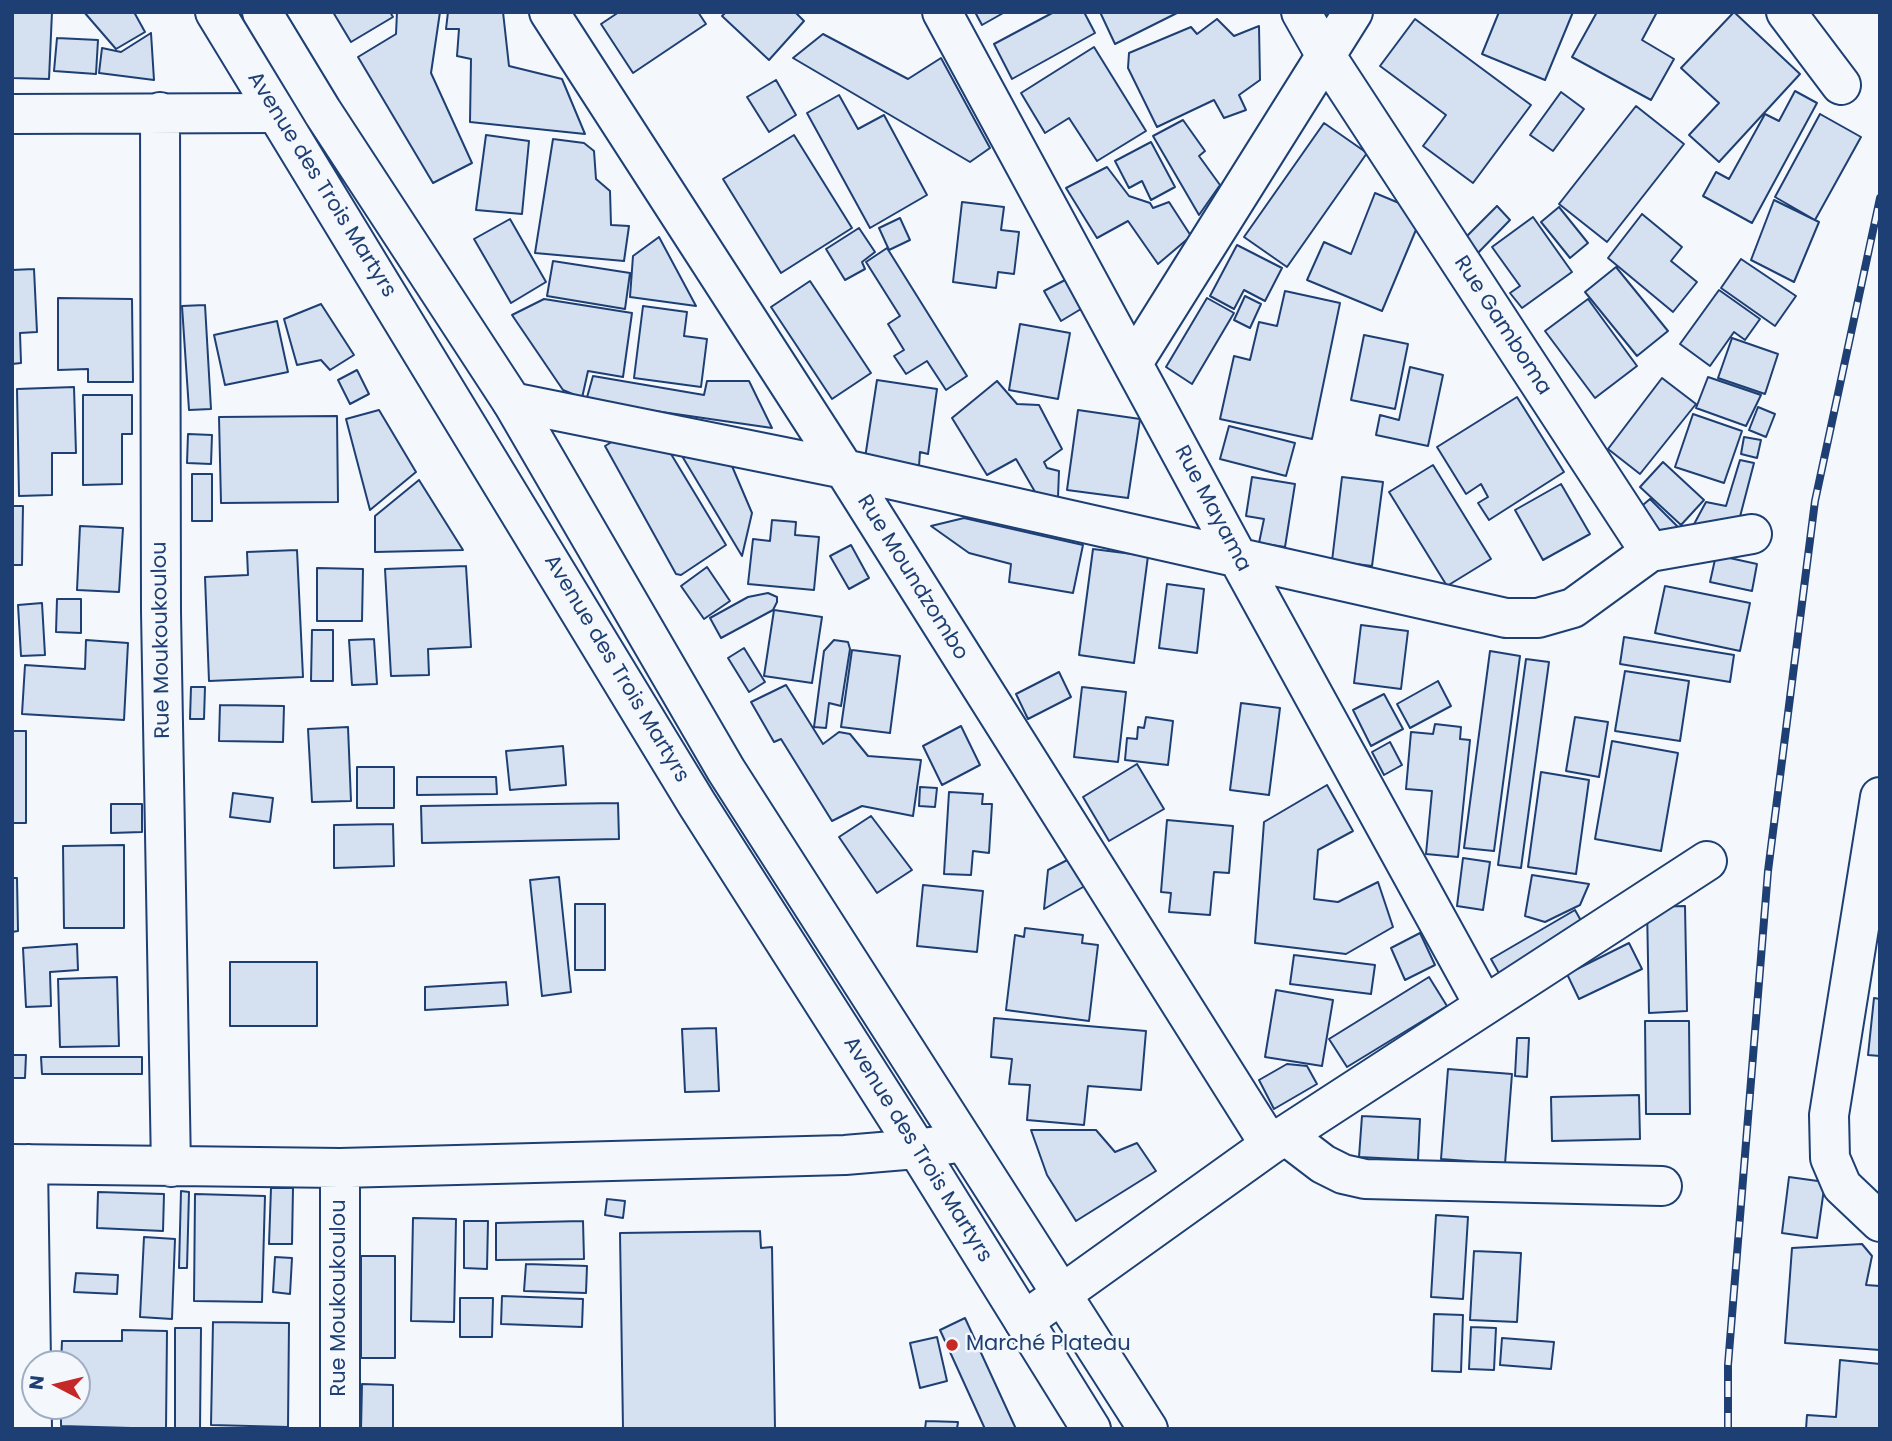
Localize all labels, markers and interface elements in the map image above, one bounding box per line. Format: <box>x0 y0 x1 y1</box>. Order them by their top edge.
street label: Avenue des Trois Martyrs <box>241 68 401 302</box>
street label: Rue Gamboma <box>1448 252 1556 400</box>
street label: Rue Mayama <box>1168 442 1256 576</box>
street label: Rue Moundzombo <box>851 491 973 665</box>
street label: Rue Moukoukoulou <box>148 541 176 739</box>
street label: Avenue des Trois Martyrs <box>538 551 694 787</box>
street label: Avenue des Trois Martyrs <box>837 1033 997 1267</box>
street label: Rue Moukoukoulou <box>327 1199 353 1397</box>
place label: Marché Plateau <box>966 1332 1131 1358</box>
marker: Marché Plateau <box>944 1337 960 1353</box>
north arrow <box>21 1350 91 1420</box>
text: N <box>22 1374 51 1391</box>

